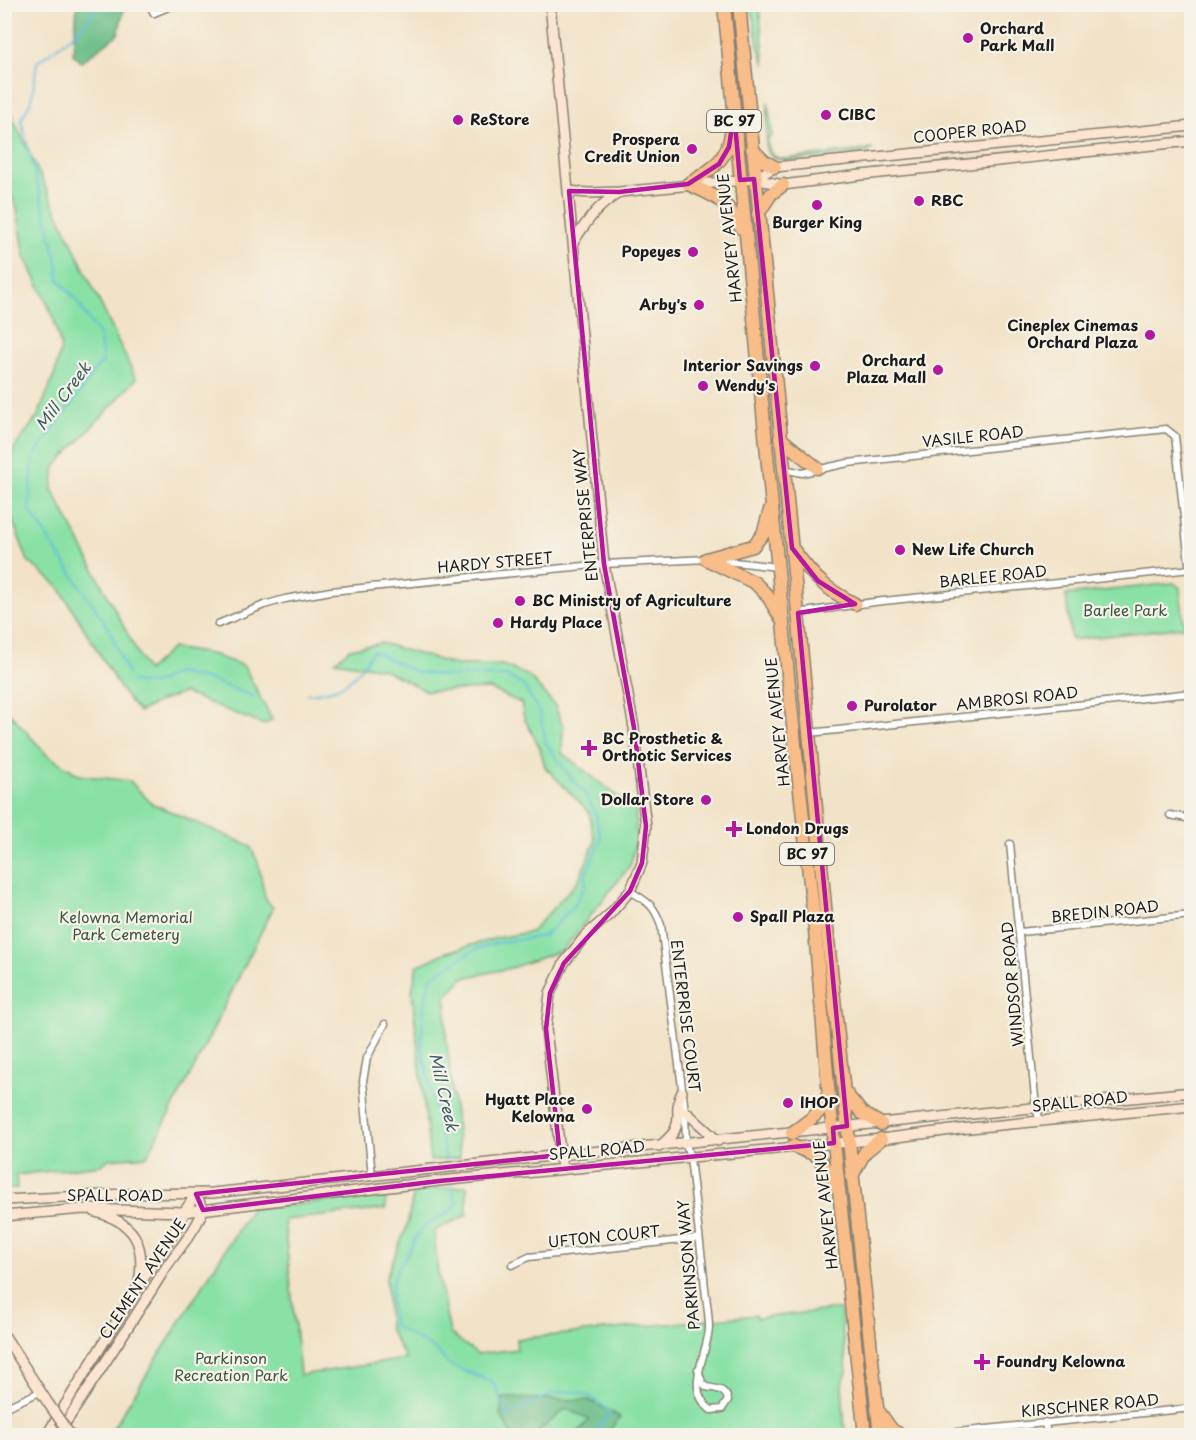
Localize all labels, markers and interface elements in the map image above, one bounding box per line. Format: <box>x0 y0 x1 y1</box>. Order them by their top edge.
place label: Orchard Park Mall <box>980 16 1054 56</box>
marker: Orchard Park Mall <box>961 31 975 45</box>
place label: CIBC <box>838 102 876 125</box>
place label: ReStore <box>470 107 529 130</box>
marker: CIBC <box>819 108 833 122</box>
road number: BC 97 <box>707 110 761 132</box>
marker: ReStore <box>451 113 465 127</box>
street label: COOPER ROAD <box>912 113 1028 148</box>
place label: Prospera Credit Union <box>584 127 681 167</box>
marker: Prospera Credit Union <box>685 142 699 156</box>
street label: HARVEY AVENUE <box>710 172 747 304</box>
place label: RBC <box>931 188 964 211</box>
marker: RBC <box>912 194 926 208</box>
marker: Burger King <box>810 198 824 212</box>
place label: Burger King <box>772 210 862 233</box>
place label: Popeyes <box>622 239 681 262</box>
marker: Popeyes <box>686 245 700 259</box>
place label: Arby's <box>638 292 687 315</box>
marker: Arby's <box>692 298 706 312</box>
place label: Cineplex Cinemas Orchard Plaza <box>1007 313 1138 353</box>
marker: Cineplex Cinemas Orchard Plaza <box>1143 328 1157 342</box>
place label: Orchard Plaza Mall <box>846 348 926 388</box>
place label: Interior Savings <box>683 353 803 376</box>
water label: Mill Creek <box>29 355 97 435</box>
marker: Interior Savings <box>808 359 822 373</box>
marker: Orchard Plaza Mall <box>931 363 945 377</box>
place label: Wendy's <box>715 373 775 396</box>
marker: Wendy's <box>696 379 710 393</box>
street label: VASILE ROAD <box>921 419 1025 452</box>
street label: ENTERPRISE WAY <box>566 447 603 583</box>
place label: New Life Church <box>912 537 1034 560</box>
marker: New Life Church <box>893 543 907 557</box>
street label: HARDY STREET <box>436 545 554 578</box>
street label: BARLEE ROAD <box>938 558 1048 593</box>
place label: BC Ministry of Agriculture <box>532 588 731 611</box>
marker: BC Ministry of Agriculture <box>513 594 527 608</box>
park label: Barlee Park <box>1083 598 1167 621</box>
place label: Hardy Place <box>510 610 602 633</box>
marker: Hardy Place <box>491 616 505 630</box>
street label: HARVEY AVENUE <box>758 656 795 788</box>
street label: AMBROSI ROAD <box>954 680 1079 715</box>
place label: Purolator <box>864 693 937 716</box>
marker: Purolator <box>845 699 859 713</box>
place label: BC Prosthetic & Orthotic Services <box>602 726 731 766</box>
marker: BC Prosthetic & Orthotic Services <box>580 739 598 757</box>
place label: Dollar Store <box>601 787 694 810</box>
marker: Dollar Store <box>699 793 713 807</box>
place label: London Drugs <box>746 816 849 839</box>
marker: London Drugs <box>727 822 741 836</box>
road number: BC 97 <box>780 843 834 865</box>
street label: BREDIN ROAD <box>1050 893 1160 928</box>
place label: Spall Plaza <box>750 904 835 927</box>
park label: Kelowna Memorial Park Cemetery <box>59 905 193 945</box>
marker: Spall Plaza <box>731 910 745 924</box>
street label: WINDSOR ROAD <box>995 921 1028 1048</box>
street label: ENTERPRISE COURT <box>666 938 707 1094</box>
water label: Mill Creek <box>424 1050 466 1135</box>
street label: SPALL ROAD <box>1031 1084 1129 1117</box>
place label: Hyatt Place Kelowna <box>485 1087 575 1127</box>
place label: IHOP <box>800 1090 838 1113</box>
marker: IHOP <box>781 1096 795 1110</box>
marker: Hyatt Place Kelowna <box>580 1102 594 1116</box>
street label: SPALL ROAD <box>548 1134 646 1165</box>
street label: HARVEY AVENUE <box>806 1139 843 1271</box>
street label: SPALL ROAD <box>67 1183 163 1206</box>
street label: PARKINSON WAY <box>670 1198 705 1331</box>
street label: CLEMENT AVENUE <box>93 1213 191 1343</box>
street label: UFTON COURT <box>547 1218 662 1253</box>
park label: Parkinson Recreation Park <box>174 1346 288 1386</box>
place label: Foundry Kelowna <box>996 1349 1125 1372</box>
marker: Foundry Kelowna <box>973 1353 991 1371</box>
street label: KIRSCHNER ROAD <box>1020 1387 1160 1422</box>

